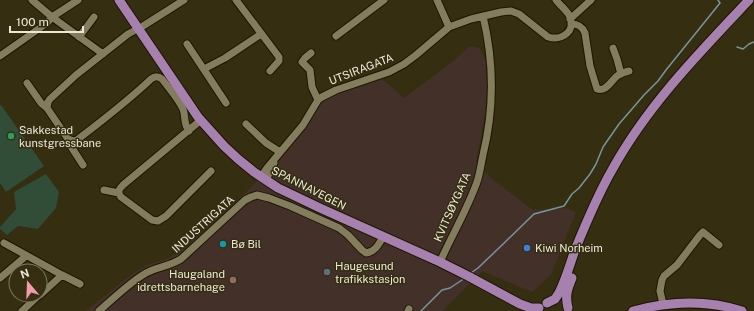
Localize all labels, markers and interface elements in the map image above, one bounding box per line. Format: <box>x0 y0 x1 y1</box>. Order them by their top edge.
scale bar <box>10 8 83 34</box>
text: 100 m <box>16 15 49 29</box>
street label: UTSIRAGATA <box>327 51 395 87</box>
place label: Sakkestad kunstgressbane <box>19 124 101 149</box>
marker: Sakkestad kunstgressbane <box>6 131 16 141</box>
street label: SPANNAVEGEN <box>270 164 348 212</box>
street label: KVITSØYGATA <box>431 170 473 244</box>
street label: INDUSTRIGATA <box>170 193 237 255</box>
place label: Bø Bil <box>231 238 261 250</box>
marker: Bø Bil <box>218 239 228 249</box>
place label: Kiwi Norheim <box>535 242 603 254</box>
marker: Kiwi Norheim <box>522 243 532 253</box>
place label: Haugesund trafikkstasjon <box>335 260 405 285</box>
north arrow <box>8 263 48 303</box>
text: N <box>19 266 31 281</box>
marker: Haugesund trafikkstasjon <box>322 267 332 277</box>
place label: Haugaland idrettsbarnehage <box>137 268 225 293</box>
marker: Haugaland idrettsbarnehage <box>228 275 238 285</box>

